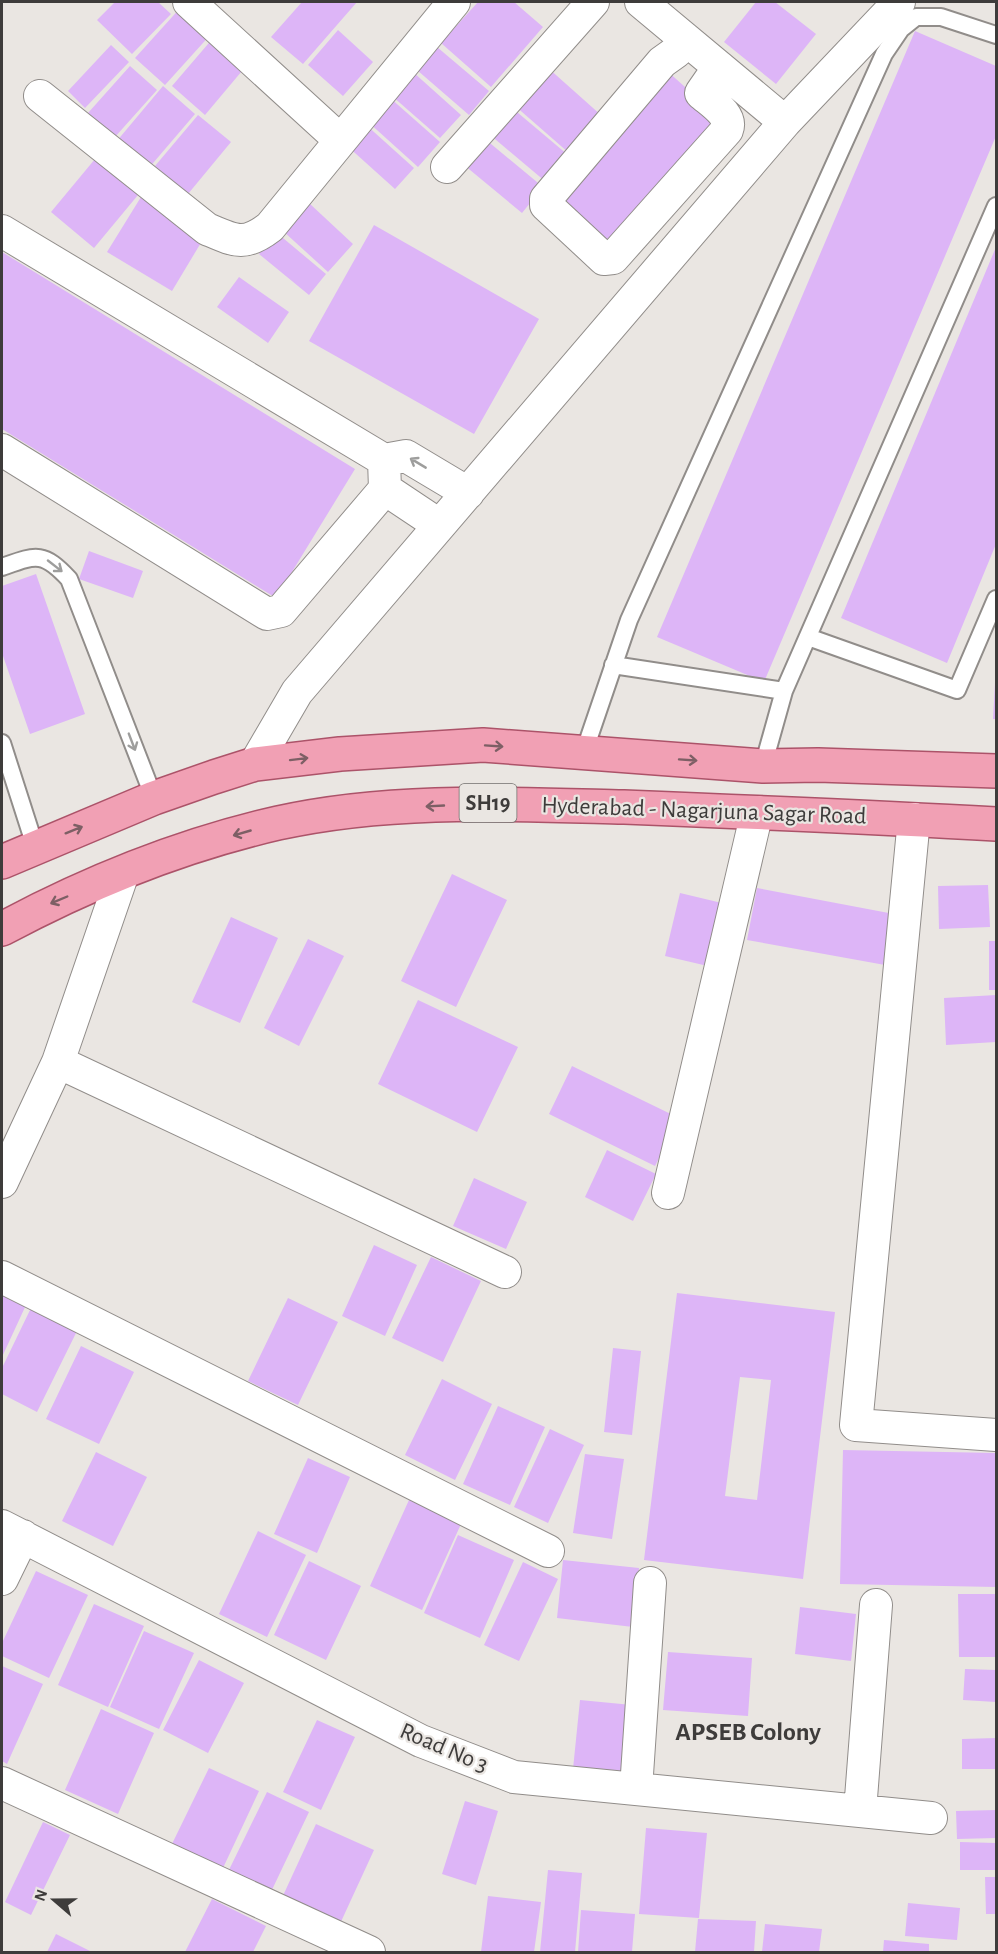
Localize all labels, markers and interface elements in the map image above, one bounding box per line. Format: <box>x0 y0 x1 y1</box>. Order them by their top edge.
one-way arrow <box>410 456 427 468</box>
one-way arrow <box>47 559 63 572</box>
one-way arrow <box>128 733 139 751</box>
one-way arrow <box>483 740 503 751</box>
one-way arrow <box>289 753 309 764</box>
one-way arrow <box>678 755 698 766</box>
road number: SH19 <box>460 784 516 822</box>
street label: Hyderabad - Nagarjuna Sagar Road <box>541 793 867 829</box>
one-way arrow <box>425 800 445 811</box>
one-way arrow <box>65 824 83 835</box>
one-way arrow <box>233 828 252 839</box>
one-way arrow <box>51 895 69 906</box>
street label: Road No 3 <box>396 1719 492 1777</box>
district label: APSEB Colony <box>675 1719 821 1745</box>
north arrow <box>24 1870 84 1930</box>
text: N <box>31 1887 50 1903</box>

